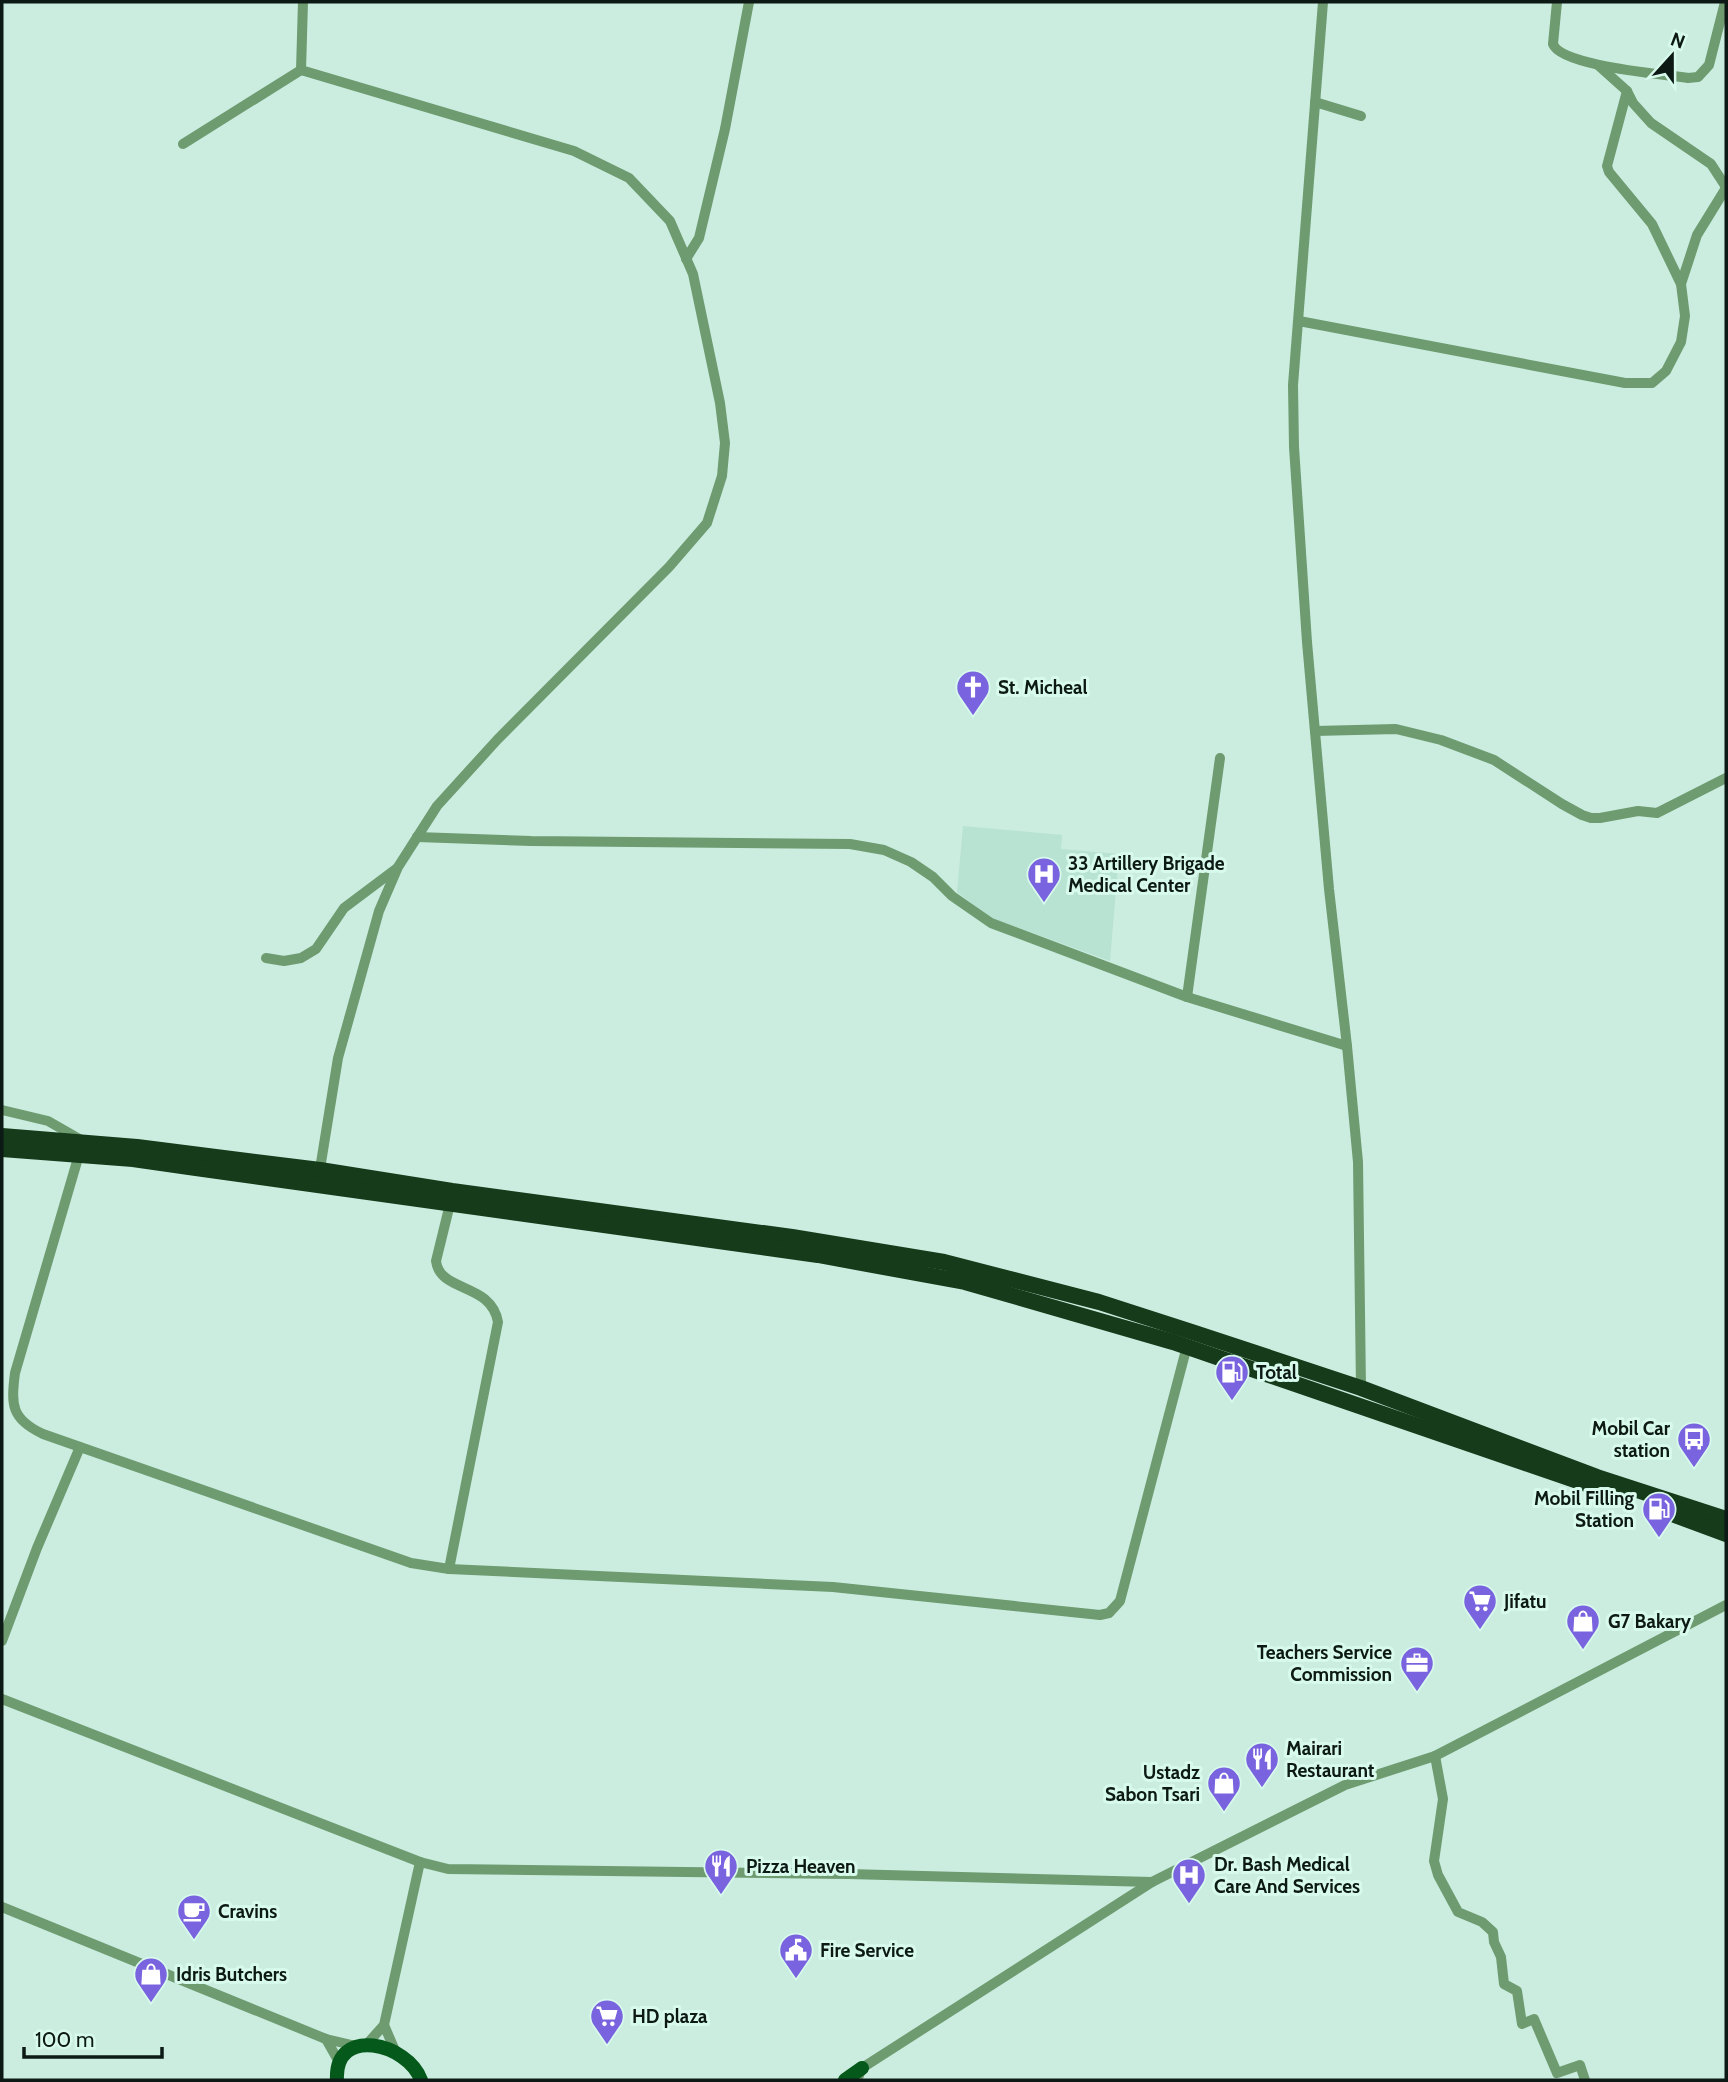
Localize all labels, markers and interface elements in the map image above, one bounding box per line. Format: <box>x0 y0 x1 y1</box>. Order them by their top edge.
north arrow <box>1637 21 1707 91</box>
text: N <box>1668 27 1688 54</box>
church icon: St. Micheal <box>954 668 992 717</box>
place label: St. Micheal <box>998 676 1087 699</box>
place label: 33 Artillery Brigade Medical Center <box>1068 852 1225 897</box>
hospital icon: 33 Artillery Brigade Medical Center <box>1025 855 1063 904</box>
fuel station icon: Total <box>1213 1353 1251 1402</box>
place label: Total <box>1256 1361 1297 1384</box>
place label: Mobil Car station <box>1592 1417 1671 1462</box>
bus stop icon: Mobil Car station <box>1675 1420 1713 1469</box>
place label: Mobil Filling Station <box>1534 1487 1634 1532</box>
fuel station icon: Mobil Filling Station <box>1640 1490 1678 1539</box>
supermarket icon: Jifatu <box>1461 1582 1499 1631</box>
place label: Jifatu <box>1503 1590 1546 1613</box>
shop icon: G7 Bakary <box>1564 1602 1602 1651</box>
place label: G7 Bakary <box>1608 1610 1692 1633</box>
place label: Teachers Service Commission <box>1257 1641 1392 1686</box>
office icon: Teachers Service Commission <box>1398 1644 1436 1693</box>
place label: Mairari Restaurant <box>1286 1737 1375 1782</box>
restaurant icon: Mairari Restaurant <box>1243 1740 1281 1789</box>
place label: Ustadz Sabon Tsari <box>1105 1761 1200 1806</box>
shop icon: Ustadz Sabon Tsari <box>1205 1764 1243 1813</box>
restaurant icon: Pizza Heaven <box>702 1847 740 1896</box>
place label: Dr. Bash Medical Care And Services <box>1214 1853 1360 1898</box>
place label: Pizza Heaven <box>746 1855 855 1878</box>
hospital icon: Dr. Bash Medical Care And Services <box>1170 1856 1208 1905</box>
cafe icon: Cravins <box>175 1892 213 1941</box>
place label: Cravins <box>218 1900 277 1923</box>
public building icon: Fire Service <box>777 1931 815 1980</box>
place label: Fire Service <box>820 1939 914 1962</box>
shop icon: Idris Butchers <box>132 1955 170 2004</box>
place label: Idris Butchers <box>176 1963 287 1986</box>
supermarket icon: HD plaza <box>588 1997 626 2046</box>
place label: HD plaza <box>632 2005 708 2028</box>
scale bar <box>24 2016 163 2060</box>
text: 100 m <box>35 2027 94 2052</box>

